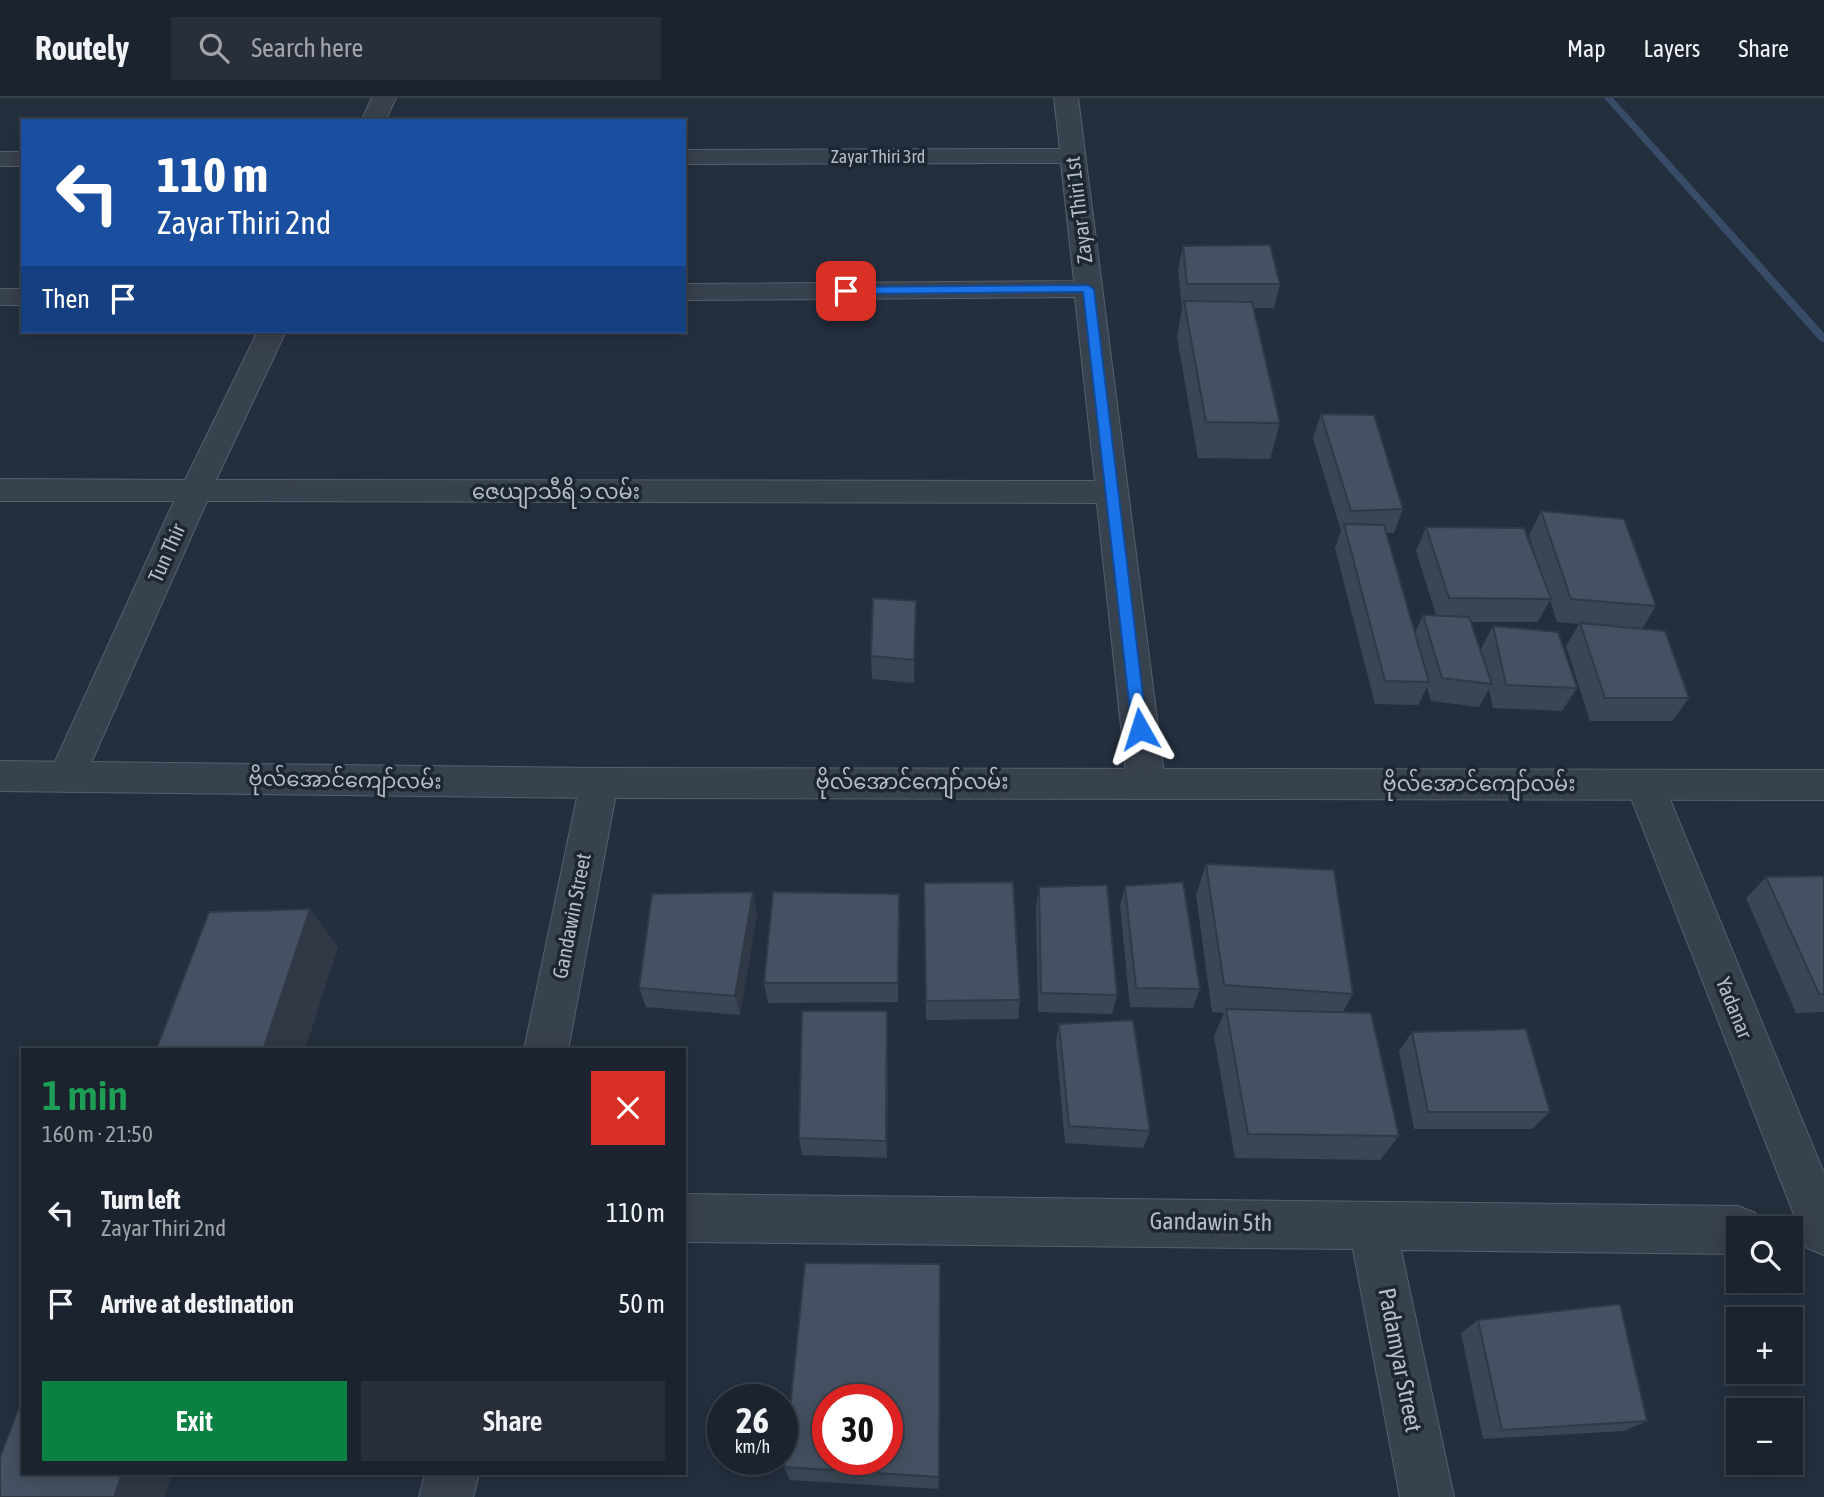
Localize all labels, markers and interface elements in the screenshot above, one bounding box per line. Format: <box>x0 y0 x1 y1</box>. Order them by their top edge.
search box <box>171 17 661 80</box>
text: Routely <box>35 29 129 67</box>
icon: search <box>195 29 233 67</box>
text: Search here <box>251 33 363 63</box>
text: Map <box>1567 35 1606 62</box>
text: Layers <box>1644 35 1700 62</box>
text: Share <box>1738 35 1789 62</box>
text: 110 m <box>157 146 268 202</box>
street label: Zayar Thiri 3rd <box>831 146 925 167</box>
icon: left <box>42 147 133 238</box>
street label: Zayar Thiri 1st <box>1060 155 1096 265</box>
text: Zayar Thiri 2nd <box>157 204 331 241</box>
pin <box>816 261 876 321</box>
icon: arrive <box>827 272 865 310</box>
icon: arrive <box>104 280 142 318</box>
text: Then <box>42 284 90 314</box>
street label: ဇေယျာသီရိ ၁ လမ်း <box>472 476 640 510</box>
street label: Tun Thir <box>143 519 190 586</box>
position arrow <box>1103 692 1177 766</box>
street label: ဗိုလ်အောင်ကျော်လမ်း <box>248 762 442 800</box>
street label: ဗိုလ်အောင်ကျော်လမ်း <box>815 766 1009 800</box>
street label: ဗိုလ်အောင်ကျော်လမ်း <box>1382 768 1576 802</box>
street label: Gandawin Street <box>547 851 595 981</box>
street label: Yadanar <box>1712 974 1758 1042</box>
text: 1 min <box>42 1071 128 1119</box>
button: close <box>591 1071 665 1145</box>
text: 160 m · 21:50 <box>42 1121 153 1147</box>
text: Turn left <box>101 1185 181 1215</box>
icon: left <box>42 1194 80 1232</box>
text: 110 m <box>606 1198 665 1228</box>
street label: Gandawin 5th <box>1149 1207 1273 1236</box>
text: Zayar Thiri 2nd <box>101 1215 226 1241</box>
map controls <box>1726 1216 1803 1475</box>
button: search <box>1726 1216 1803 1293</box>
icon: arrive <box>42 1285 80 1323</box>
street label: Padamyar Street <box>1373 1286 1428 1434</box>
text: Arrive at destination <box>101 1289 294 1319</box>
text: 50 m <box>618 1289 665 1319</box>
button: + <box>1726 1307 1803 1384</box>
button: Exit <box>42 1381 347 1461</box>
button: Share <box>361 1381 665 1461</box>
speed limit sign: 30 <box>812 1384 903 1475</box>
button: − <box>1726 1398 1803 1475</box>
text: 26 <box>736 1400 769 1440</box>
text: km/h <box>735 1436 770 1457</box>

